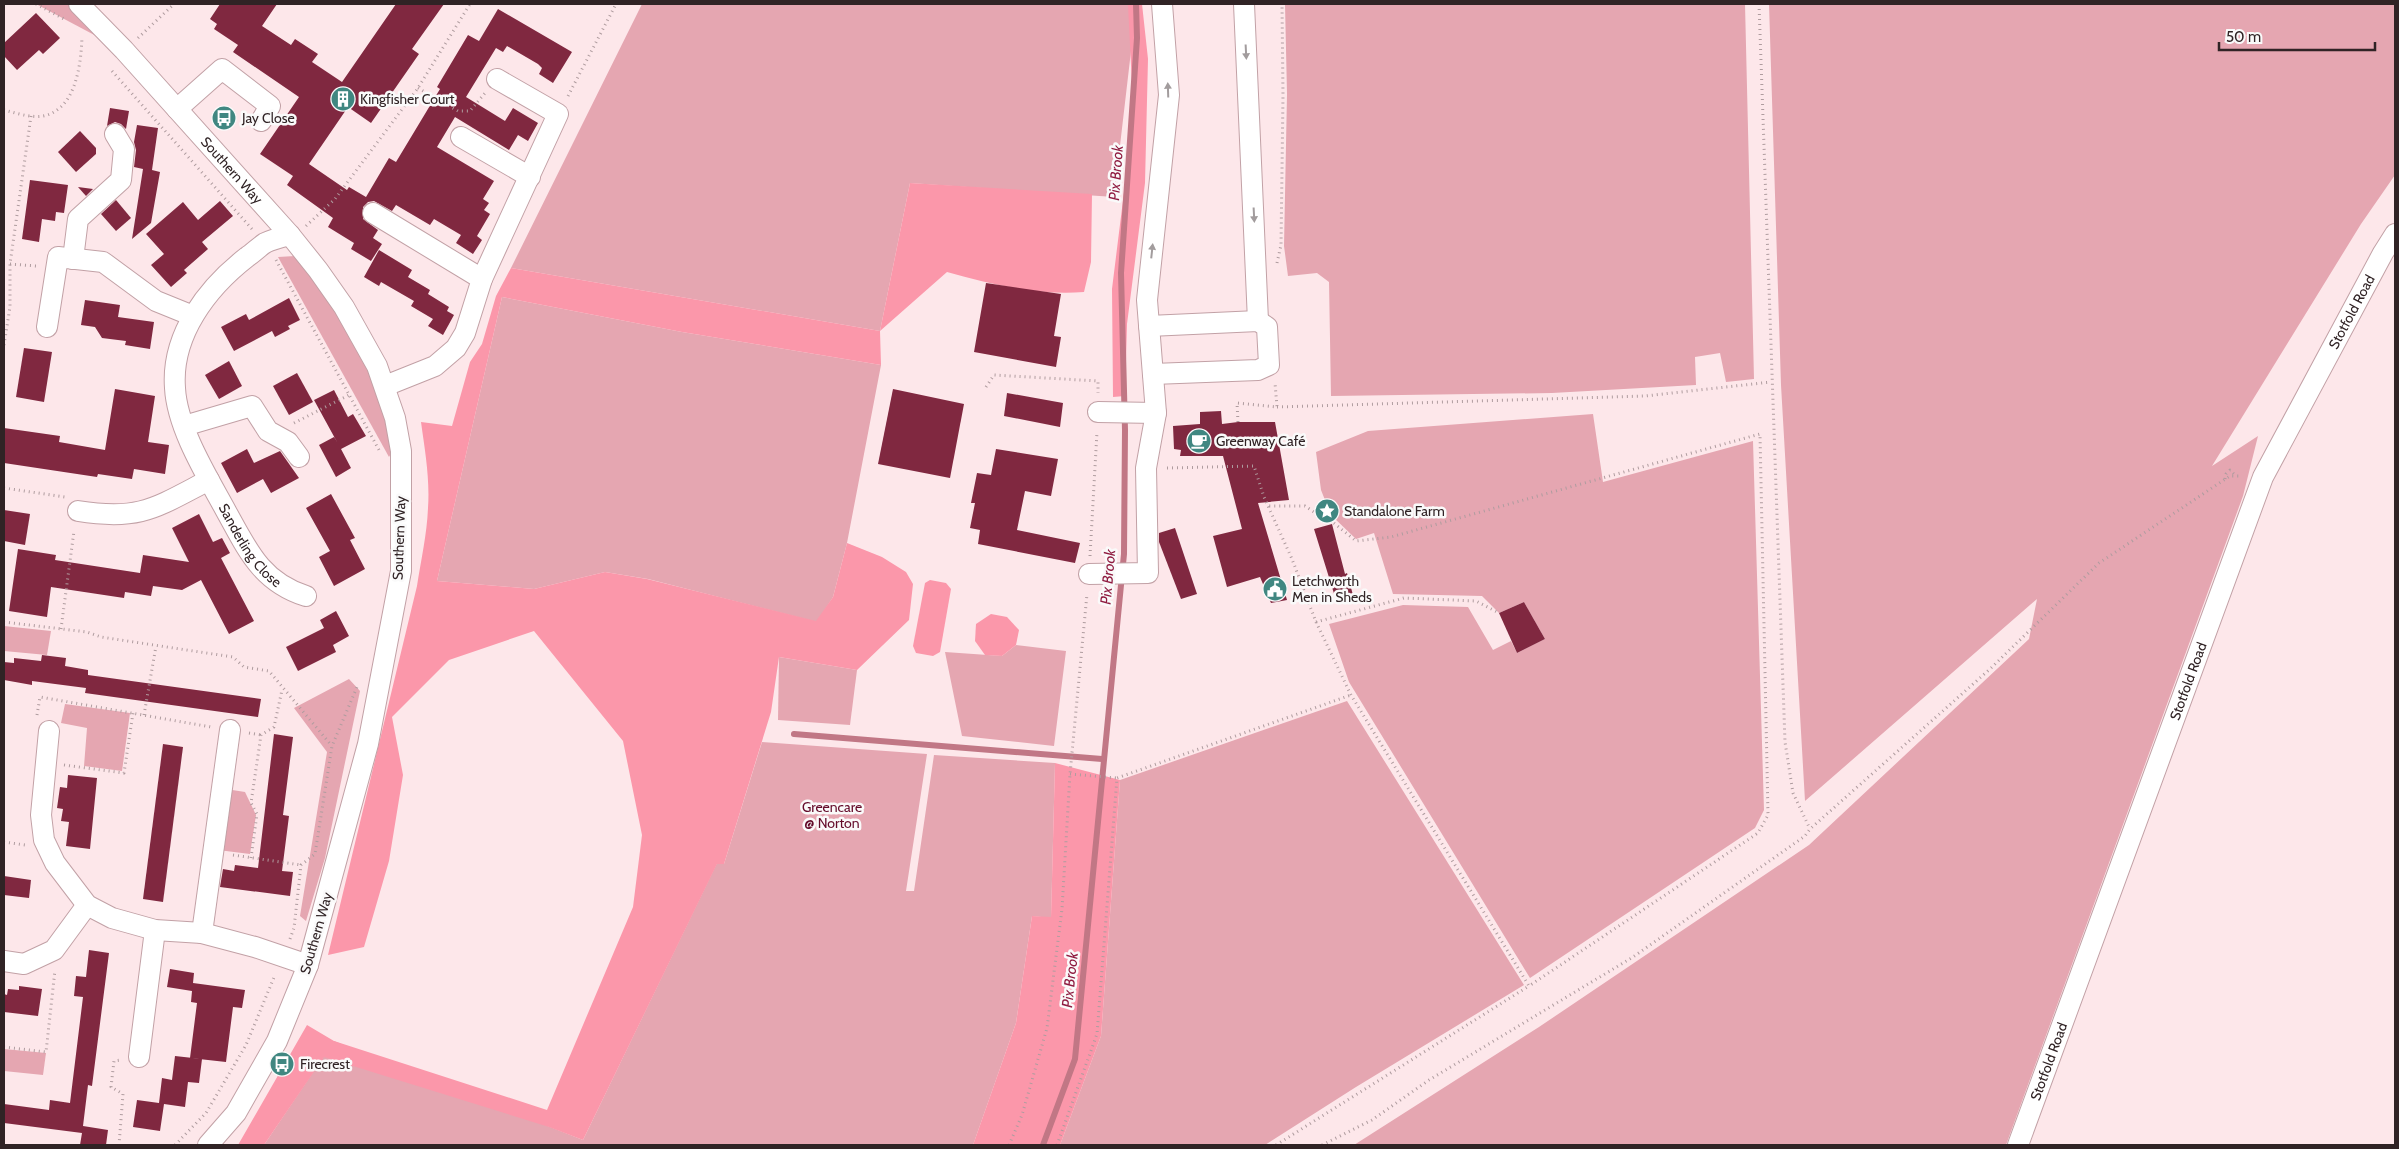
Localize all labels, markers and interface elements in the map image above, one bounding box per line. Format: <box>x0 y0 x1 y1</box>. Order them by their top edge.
scale bar <box>2219 20 2375 52</box>
text: 50 m <box>2226 28 2261 46</box>
one-way arrow <box>1243 45 1251 61</box>
one-way arrow <box>1163 81 1171 97</box>
building icon: Kingfisher Court <box>330 86 356 112</box>
place label: Kingfisher Court <box>360 90 455 108</box>
bus stop icon: Jay Close <box>211 105 237 131</box>
place label: Jay Close <box>241 109 295 127</box>
street label: Southern Way <box>197 133 267 208</box>
water label: Pix Brook <box>1105 144 1127 201</box>
one-way arrow <box>1250 207 1258 223</box>
one-way arrow <box>1148 243 1156 259</box>
street label: Stotfold Road <box>2324 271 2379 352</box>
cafe icon: Greenway Café <box>1186 428 1212 454</box>
place label: Greenway Café <box>1216 432 1305 450</box>
street label: Southern Way <box>389 496 409 580</box>
place icon: Standalone Farm <box>1314 498 1340 524</box>
street label: Sanderling Close <box>215 500 285 591</box>
place label: Standalone Farm <box>1344 502 1445 520</box>
water label: Pix Brook <box>1097 548 1119 605</box>
place label: Letchworth Men in Sheds <box>1292 572 1372 606</box>
public building icon: Letchworth Men in Sheds <box>1262 576 1288 602</box>
street label: Stotfold Road <box>2166 640 2211 723</box>
park label: Greencare @ Norton <box>802 798 862 832</box>
street label: Southern Way <box>296 890 336 976</box>
water label: Pix Brook <box>1058 951 1082 1009</box>
street label: Stotfold Road <box>2026 1020 2071 1103</box>
bus stop icon: Firecrest <box>269 1051 295 1077</box>
place label: Firecrest <box>300 1055 350 1073</box>

